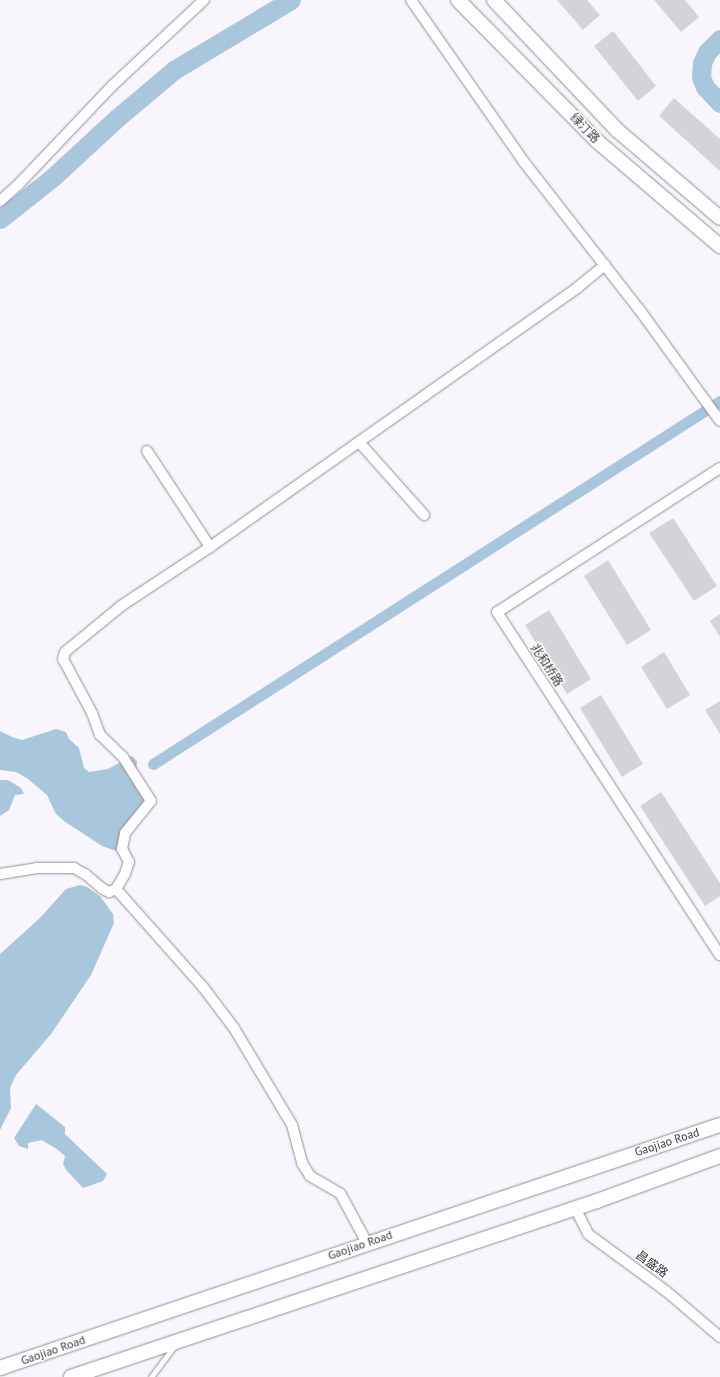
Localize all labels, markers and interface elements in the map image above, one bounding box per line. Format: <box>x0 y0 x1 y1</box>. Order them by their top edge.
street label: 绿汀路 <box>567 110 603 146</box>
street label: 兆和桥路 <box>528 641 566 689</box>
street label: Gaojiao Road <box>633 1125 701 1159</box>
street label: Gaojiao Road <box>326 1227 394 1263</box>
street label: 昌盛路 <box>633 1248 671 1280</box>
street label: Gaojiao Road <box>19 1332 87 1368</box>

